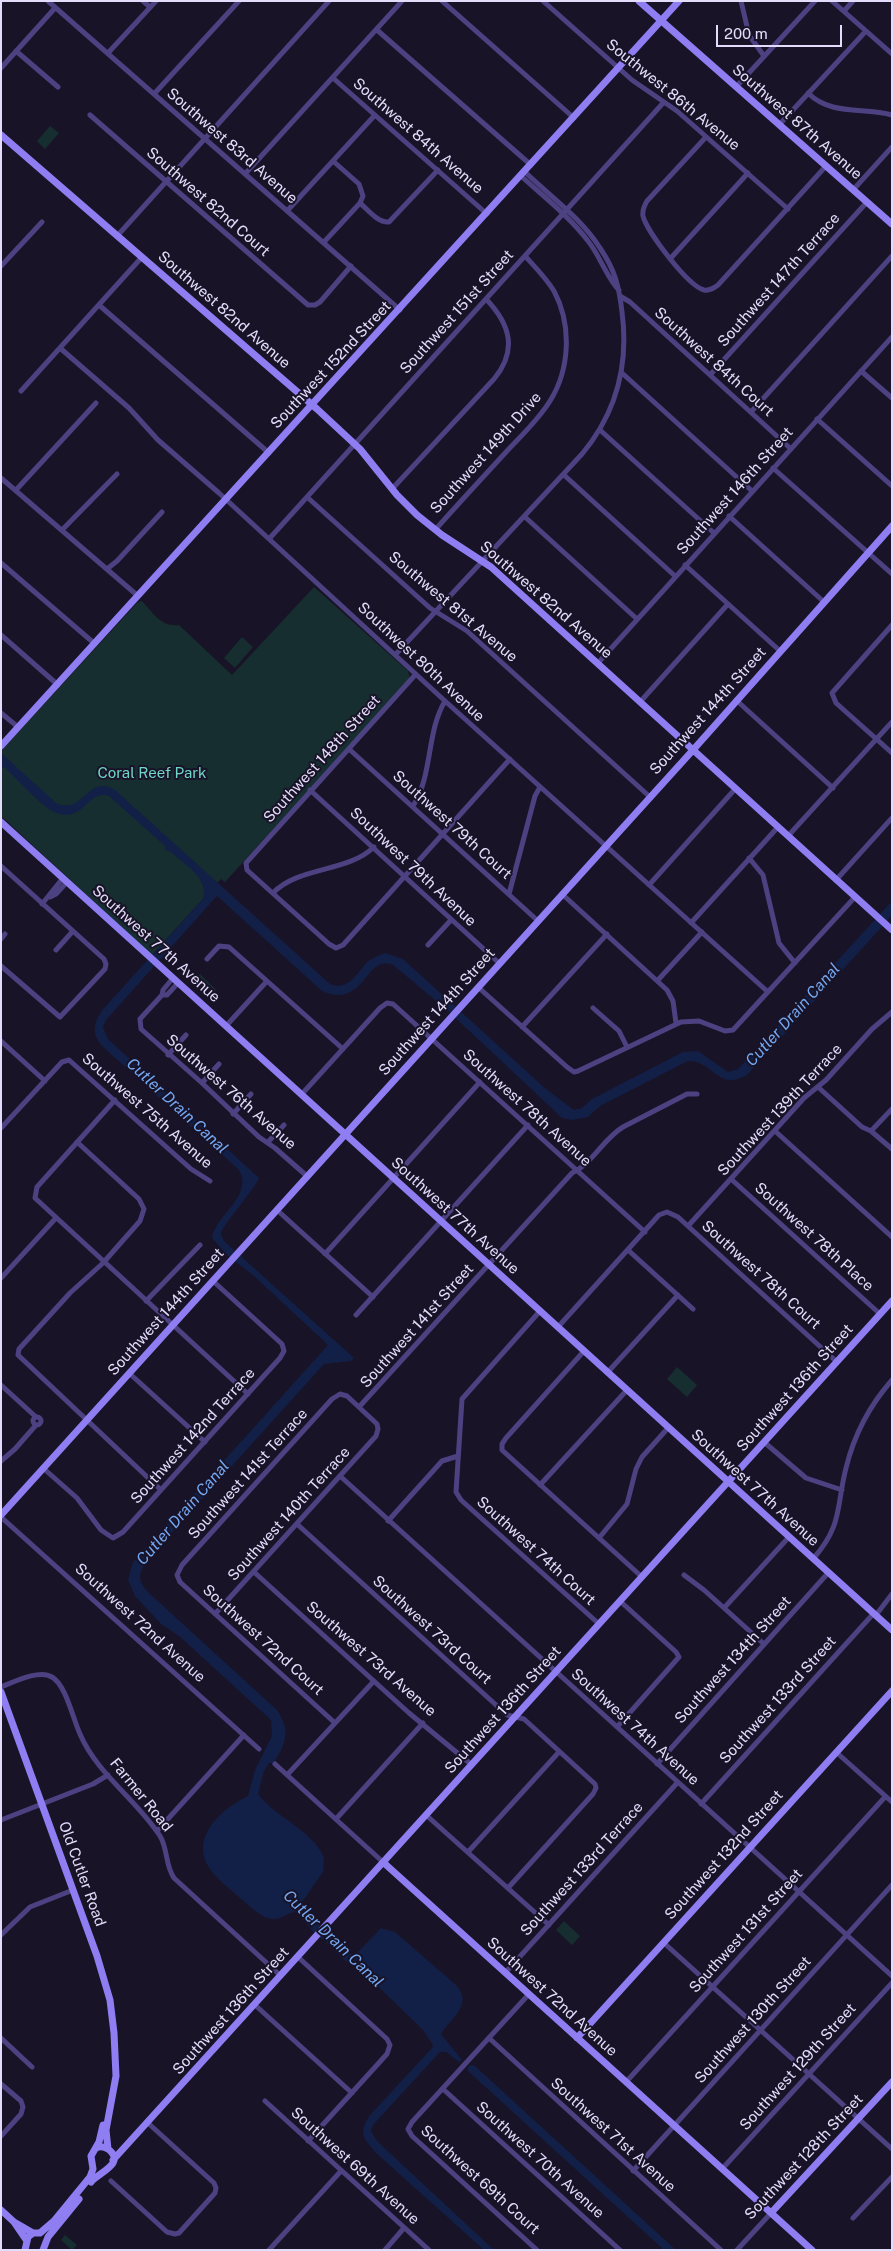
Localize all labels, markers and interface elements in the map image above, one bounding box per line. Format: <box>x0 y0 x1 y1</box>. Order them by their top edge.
scale bar <box>718 15 844 47</box>
text: 200 m <box>724 25 768 42</box>
street label: Southwest 86th Avenue <box>602 35 744 155</box>
street label: Southwest 87th Avenue <box>728 61 866 183</box>
street label: Southwest 84th Avenue <box>349 74 487 198</box>
street label: Southwest 83rd Avenue <box>163 84 301 208</box>
street label: Southwest 82nd Court <box>143 144 273 260</box>
street label: Southwest 147th Terrace <box>714 209 844 351</box>
street label: Southwest 151st Street <box>396 246 518 378</box>
street label: Southwest 82nd Avenue <box>154 248 294 372</box>
street label: Southwest 152nd Street <box>267 297 395 433</box>
street label: Southwest 84th Court <box>651 304 777 420</box>
street label: Southwest 149th Drive <box>427 389 545 517</box>
street label: Southwest 146th Street <box>673 424 797 558</box>
street label: Southwest 82nd Avenue <box>476 538 616 662</box>
street label: Southwest 81st Avenue <box>385 548 521 666</box>
street label: Southwest 80th Avenue <box>354 599 488 725</box>
street label: Southwest 144th Street <box>646 644 770 778</box>
street label: Southwest 148th Street <box>260 691 384 827</box>
park label: Coral Reef Park <box>97 764 207 782</box>
street label: Southwest 79th Court <box>389 767 515 883</box>
street label: Southwest 79th Avenue <box>346 804 480 930</box>
street label: Southwest 77th Avenue <box>88 882 224 1006</box>
street label: Southwest 144th Street <box>375 945 499 1079</box>
water label: Cutler Drain Canal <box>742 960 844 1070</box>
street label: Southwest 76th Avenue <box>162 1031 300 1153</box>
street label: Southwest 139th Terrace <box>714 1040 846 1180</box>
street label: Southwest 78th Avenue <box>459 1046 595 1170</box>
street label: Southwest 75th Avenue <box>78 1050 216 1172</box>
water label: Cutler Drain Canal <box>122 1054 232 1158</box>
street label: Southwest 77th Avenue <box>387 1154 523 1278</box>
street label: Southwest 78th Place <box>751 1179 877 1295</box>
street label: Southwest 78th Court <box>698 1217 824 1333</box>
street label: Southwest 144th Street <box>104 1245 228 1379</box>
street label: Southwest 141st Street <box>357 1260 477 1392</box>
street label: Southwest 136th Street <box>733 1321 857 1455</box>
street label: Southwest 142nd Terrace <box>127 1364 259 1508</box>
street label: Southwest 141st Terrace <box>185 1405 311 1543</box>
street label: Southwest 77th Avenue <box>687 1426 823 1550</box>
street label: Southwest 140th Terrace <box>224 1443 354 1585</box>
water label: Cutler Drain Canal <box>133 1457 233 1569</box>
street label: Southwest 74th Court <box>473 1493 599 1609</box>
street label: Southwest 72nd Avenue <box>71 1560 209 1686</box>
street label: Southwest 73rd Court <box>369 1572 495 1688</box>
street label: Southwest 72nd Court <box>199 1581 327 1699</box>
street label: Southwest 134th Street <box>671 1593 795 1727</box>
street label: Southwest 73rd Avenue <box>302 1598 440 1720</box>
street label: Southwest 133rd Street <box>716 1633 840 1767</box>
street label: Southwest 136th Street <box>441 1643 565 1777</box>
street label: Southwest 74th Avenue <box>567 1665 703 1789</box>
street label: Farmer Road <box>106 1755 176 1835</box>
street label: Southwest 132nd Street <box>661 1787 787 1923</box>
street label: Southwest 133rd Terrace <box>517 1798 647 1940</box>
street label: Old Cutler Road <box>55 1819 109 1929</box>
street label: Southwest 131st Street <box>686 1865 806 1997</box>
water label: Cutler Drain Canal <box>279 1886 387 1992</box>
street label: Southwest 72nd Avenue <box>483 1934 621 2060</box>
street label: Southwest 136th Street <box>169 1944 293 2078</box>
street label: Southwest 130th Street <box>691 1953 815 2087</box>
street label: Southwest 129th Street <box>736 2000 860 2134</box>
street label: Southwest 71st Avenue <box>547 2074 679 2196</box>
street label: Southwest 128th Street <box>741 2091 867 2223</box>
street label: Southwest 70th Avenue <box>472 2098 608 2222</box>
street label: Southwest 69th Avenue <box>287 2104 423 2228</box>
street label: Southwest 69th Court <box>417 2122 543 2238</box>

